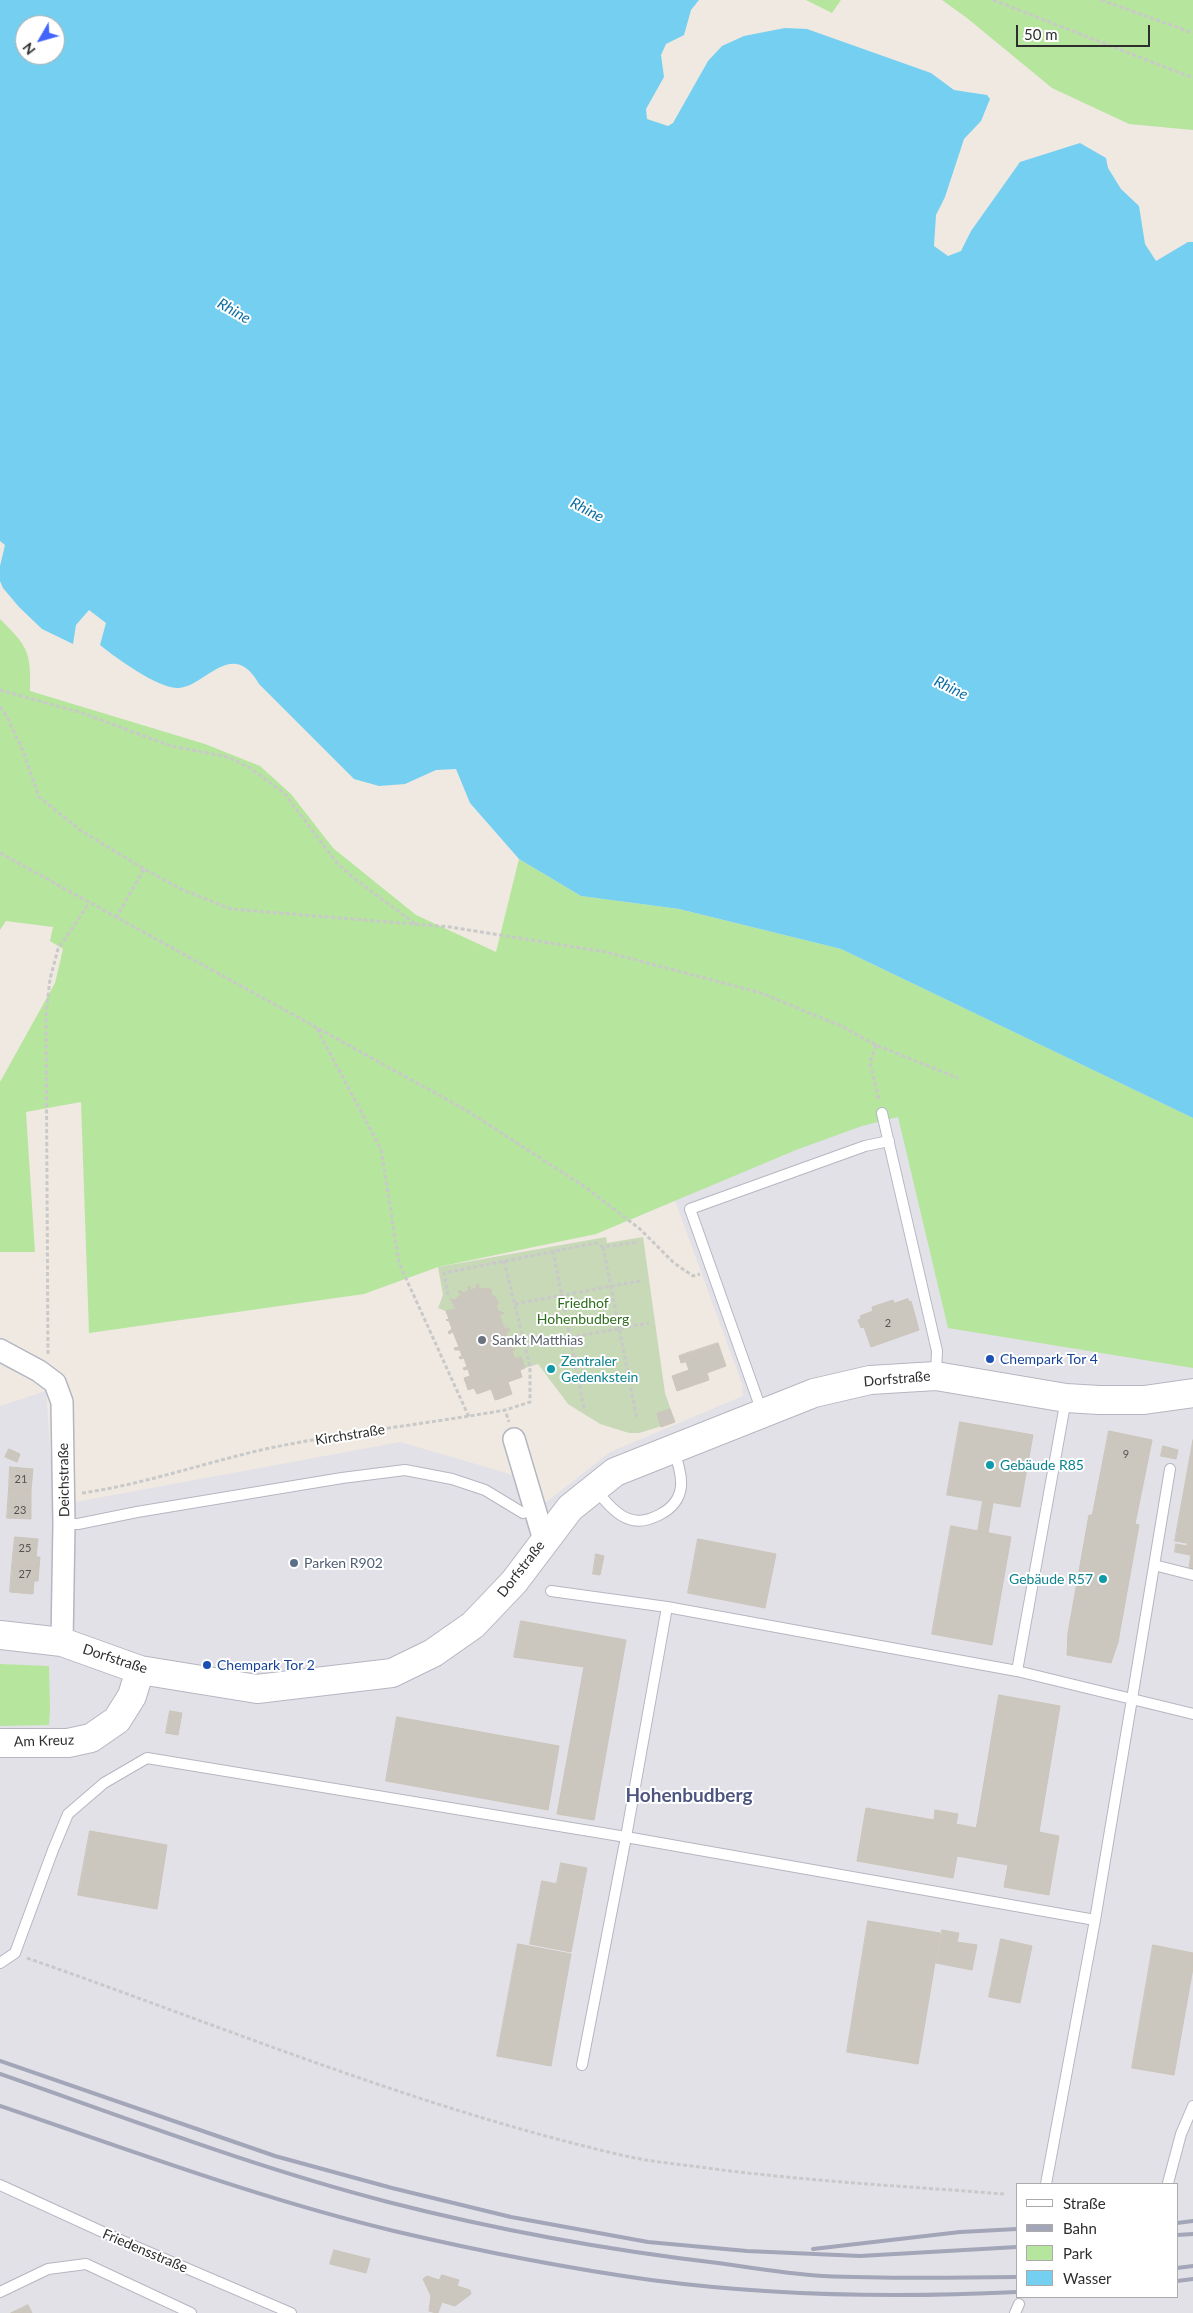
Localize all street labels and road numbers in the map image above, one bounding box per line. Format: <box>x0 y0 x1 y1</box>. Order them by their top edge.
street label: Dorfstraße <box>863 1368 931 1390</box>
street label: Kirchstraße <box>314 1421 386 1449</box>
street label: Deichstraße <box>55 1443 73 1517</box>
street label: Dorfstraße <box>494 1537 548 1601</box>
street label: Dorfstraße <box>81 1641 149 1677</box>
street label: Am Kreuz <box>14 1732 74 1750</box>
street label: Friedensstraße <box>100 2226 190 2276</box>

